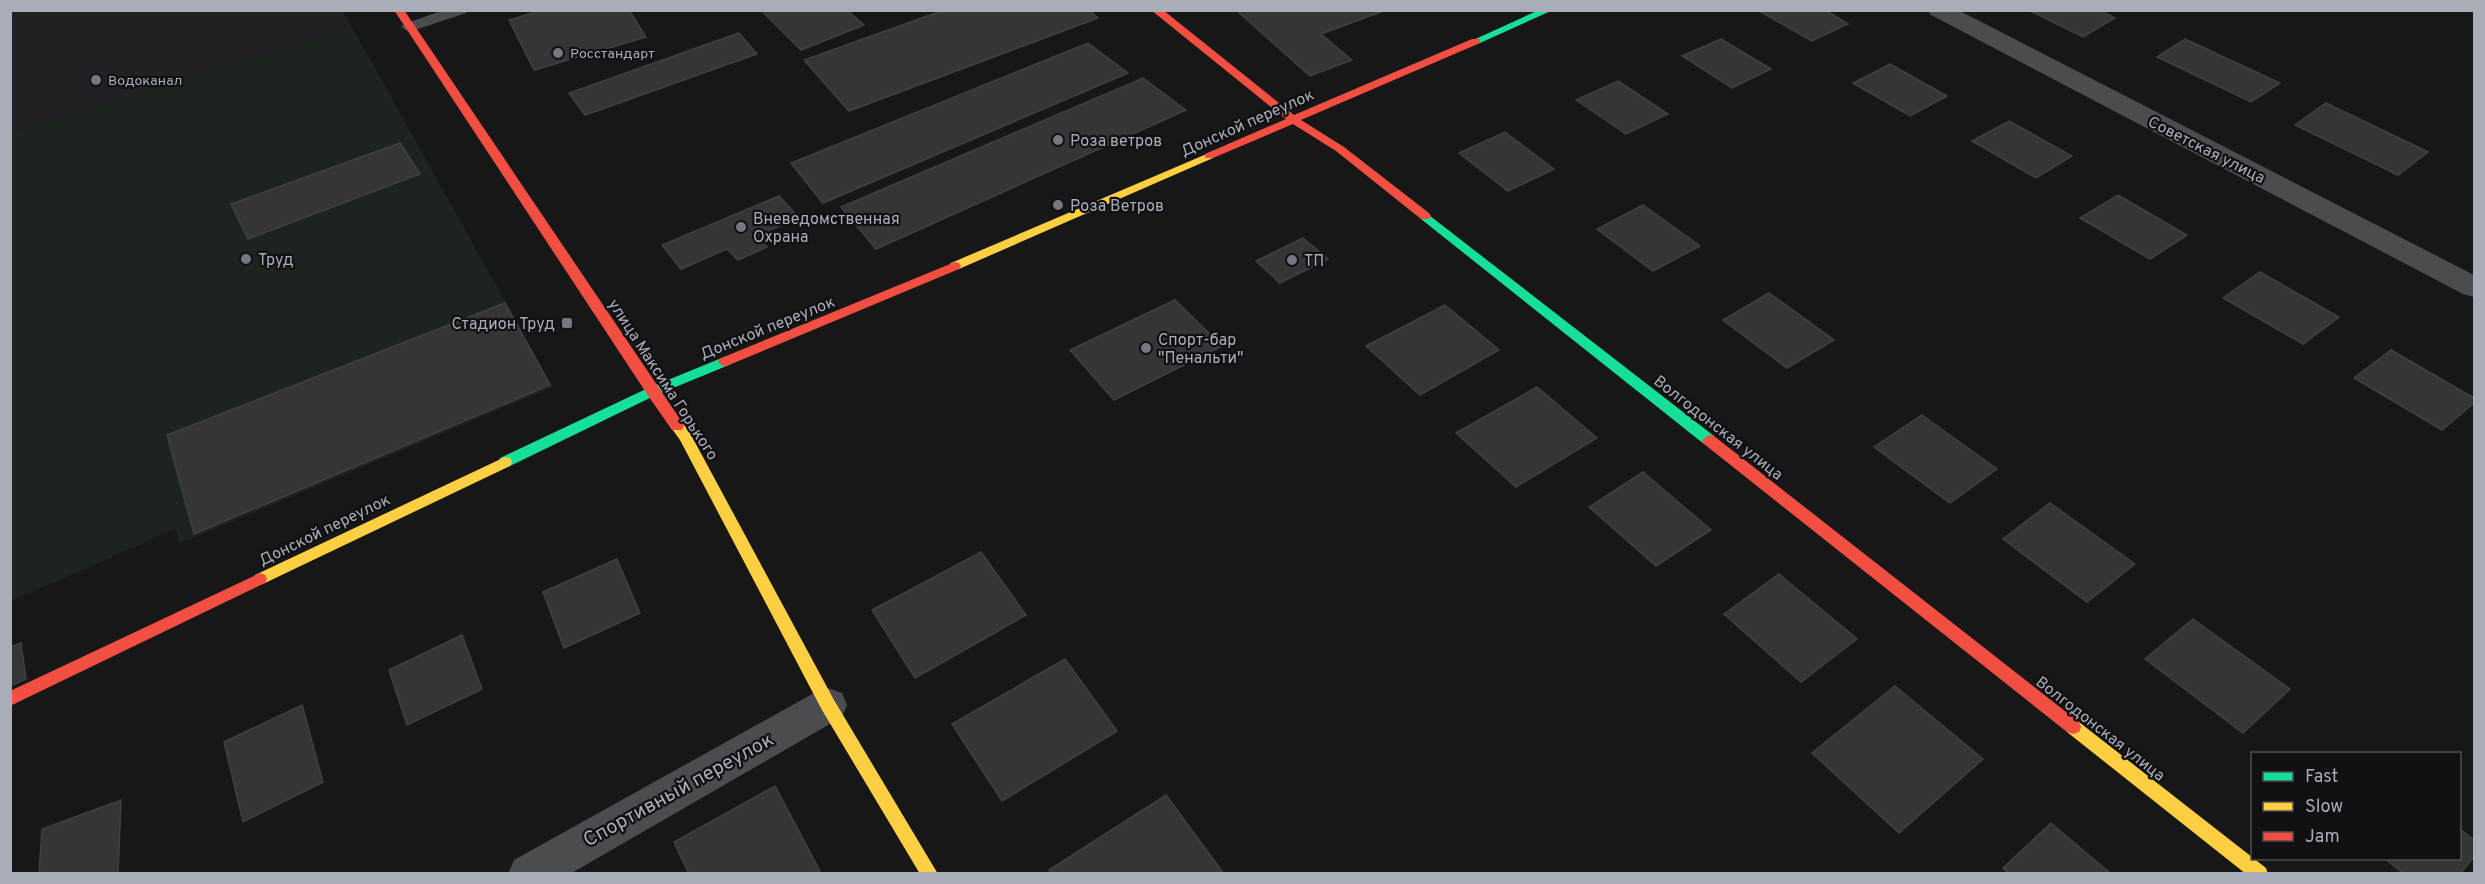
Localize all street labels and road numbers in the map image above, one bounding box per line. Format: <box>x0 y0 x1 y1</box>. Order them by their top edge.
street label: Донской переулок <box>1178 85 1318 162</box>
street label: Советская улица <box>2144 113 2268 189</box>
street label: Донской переулок <box>697 293 838 365</box>
street label: улица Максима Горького <box>603 296 722 465</box>
street label: Волгодонская улица <box>1649 372 1787 485</box>
street label: Донской переулок <box>256 490 394 571</box>
street label: Волгодонская улица <box>2031 673 2169 786</box>
street label: Спортивный переулок <box>579 728 779 854</box>

